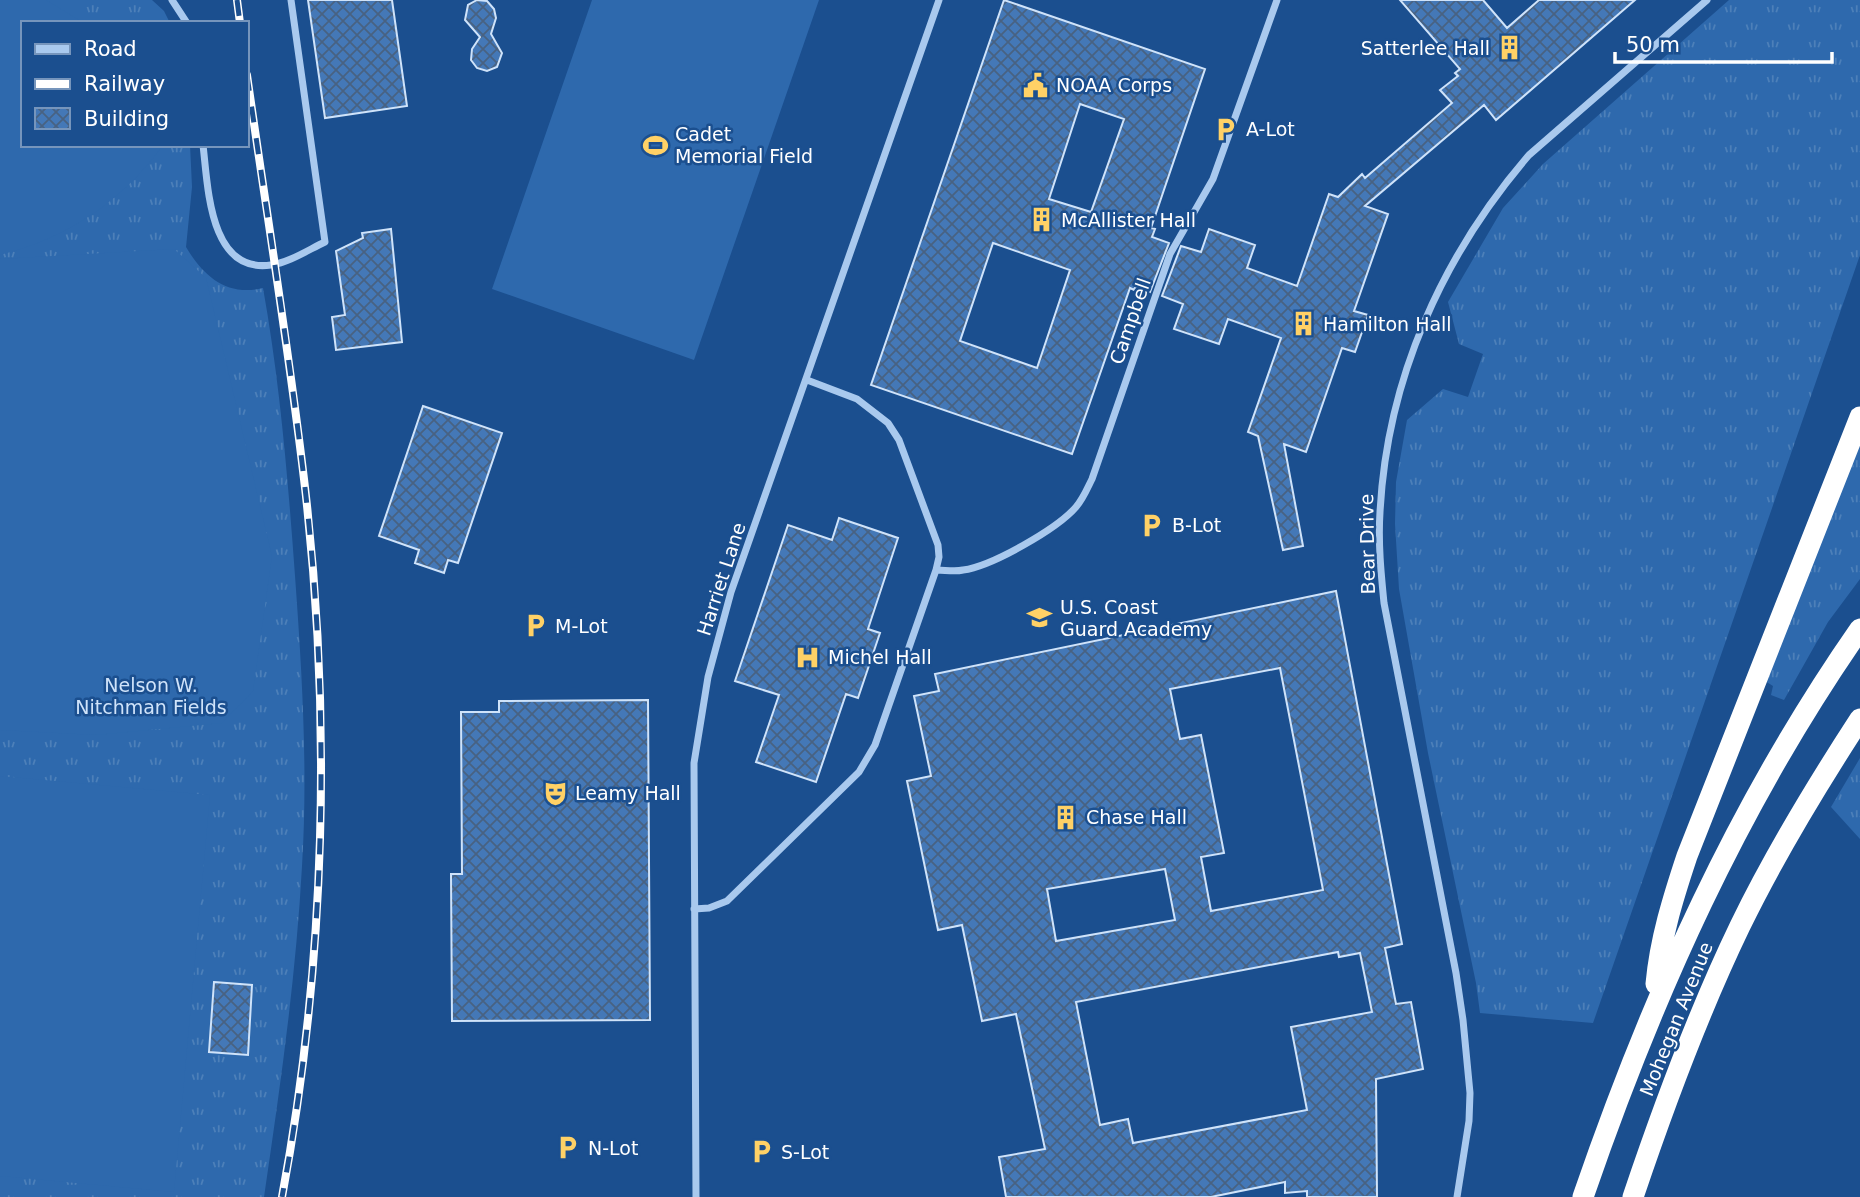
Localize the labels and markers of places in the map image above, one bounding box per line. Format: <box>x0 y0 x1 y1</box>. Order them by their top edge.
building icon: Satterlee Hall <box>1496 34 1524 62</box>
place label: Satterlee Hall <box>1361 37 1490 59</box>
public building icon: NOAA Corps <box>1022 71 1050 99</box>
place label: NOAA Corps <box>1056 74 1172 96</box>
parking icon: A-Lot <box>1212 115 1240 143</box>
place label: A-Lot <box>1246 118 1295 140</box>
place label: Cadet Memorial Field <box>675 123 813 167</box>
sports icon: Cadet Memorial Field <box>641 131 669 159</box>
building icon: McAllister Hall <box>1027 206 1055 234</box>
place label: McAllister Hall <box>1061 209 1196 231</box>
building icon: Hamilton Hall <box>1289 310 1317 338</box>
place label: Hamilton Hall <box>1323 313 1452 335</box>
parking icon: B-Lot <box>1138 511 1166 539</box>
place label: B-Lot <box>1172 514 1221 536</box>
place label: U.S. Coast Guard Academy <box>1060 596 1212 640</box>
school or university icon: U.S. Coast Guard Academy <box>1026 604 1054 632</box>
parking icon: M-Lot <box>521 612 549 640</box>
place label: M-Lot <box>555 615 608 637</box>
hospital icon: Michel Hall <box>794 643 822 671</box>
place label: Michel Hall <box>828 646 932 668</box>
theatre icon: Leamy Hall <box>541 779 569 807</box>
place label: Leamy Hall <box>575 782 681 804</box>
building icon: Chase Hall <box>1052 803 1080 831</box>
place label: Chase Hall <box>1086 806 1187 828</box>
parking icon: N-Lot <box>554 1134 582 1162</box>
place label: N-Lot <box>588 1137 638 1159</box>
parking icon: S-Lot <box>747 1138 775 1166</box>
place label: S-Lot <box>781 1141 829 1163</box>

